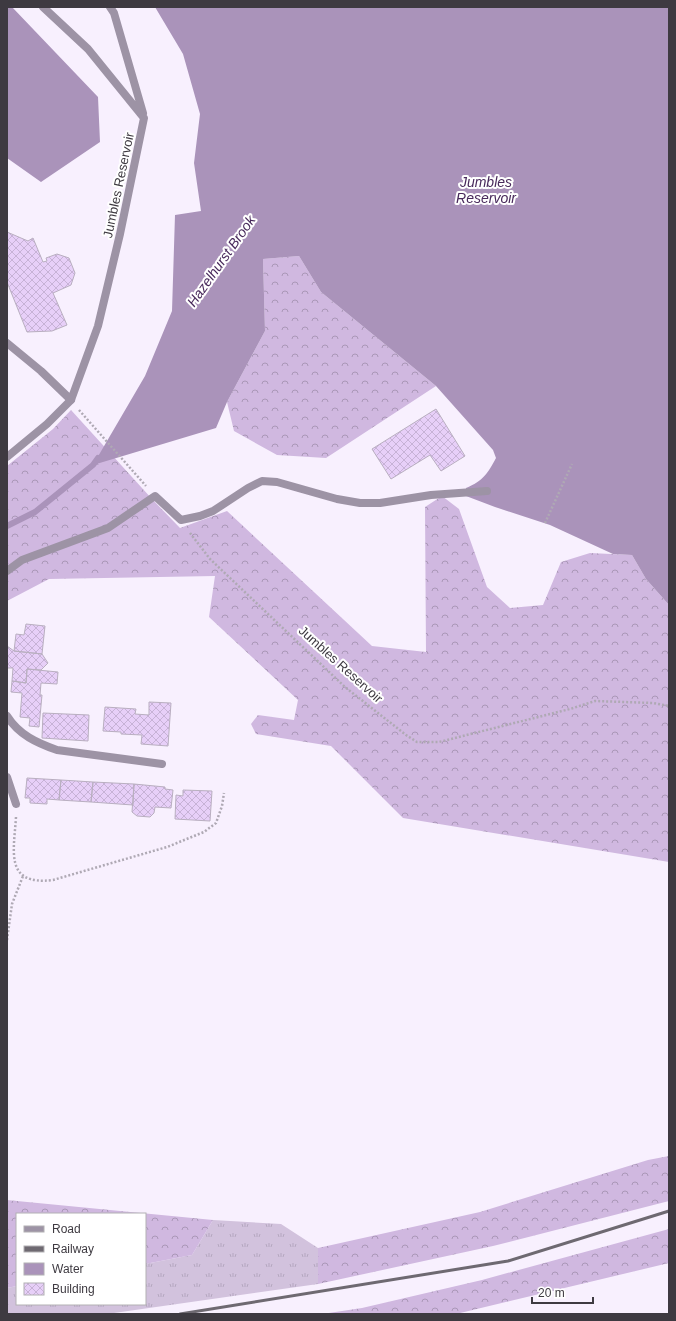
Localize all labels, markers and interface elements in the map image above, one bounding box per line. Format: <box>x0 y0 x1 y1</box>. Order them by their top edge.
street label: Jumbles Reservoir <box>100 130 137 239</box>
water label: Jumbles Reservoir <box>456 174 517 206</box>
water label: Hazelhurst Brook <box>184 212 259 310</box>
street label: Jumbles Reservoir <box>296 623 386 706</box>
legend <box>16 1213 146 1305</box>
text: Road <box>52 1222 81 1236</box>
text: Railway <box>52 1242 94 1256</box>
text: Water <box>52 1262 84 1276</box>
scale bar <box>532 1279 593 1305</box>
text: Building <box>52 1282 95 1296</box>
text: 20 m <box>538 1286 565 1300</box>

